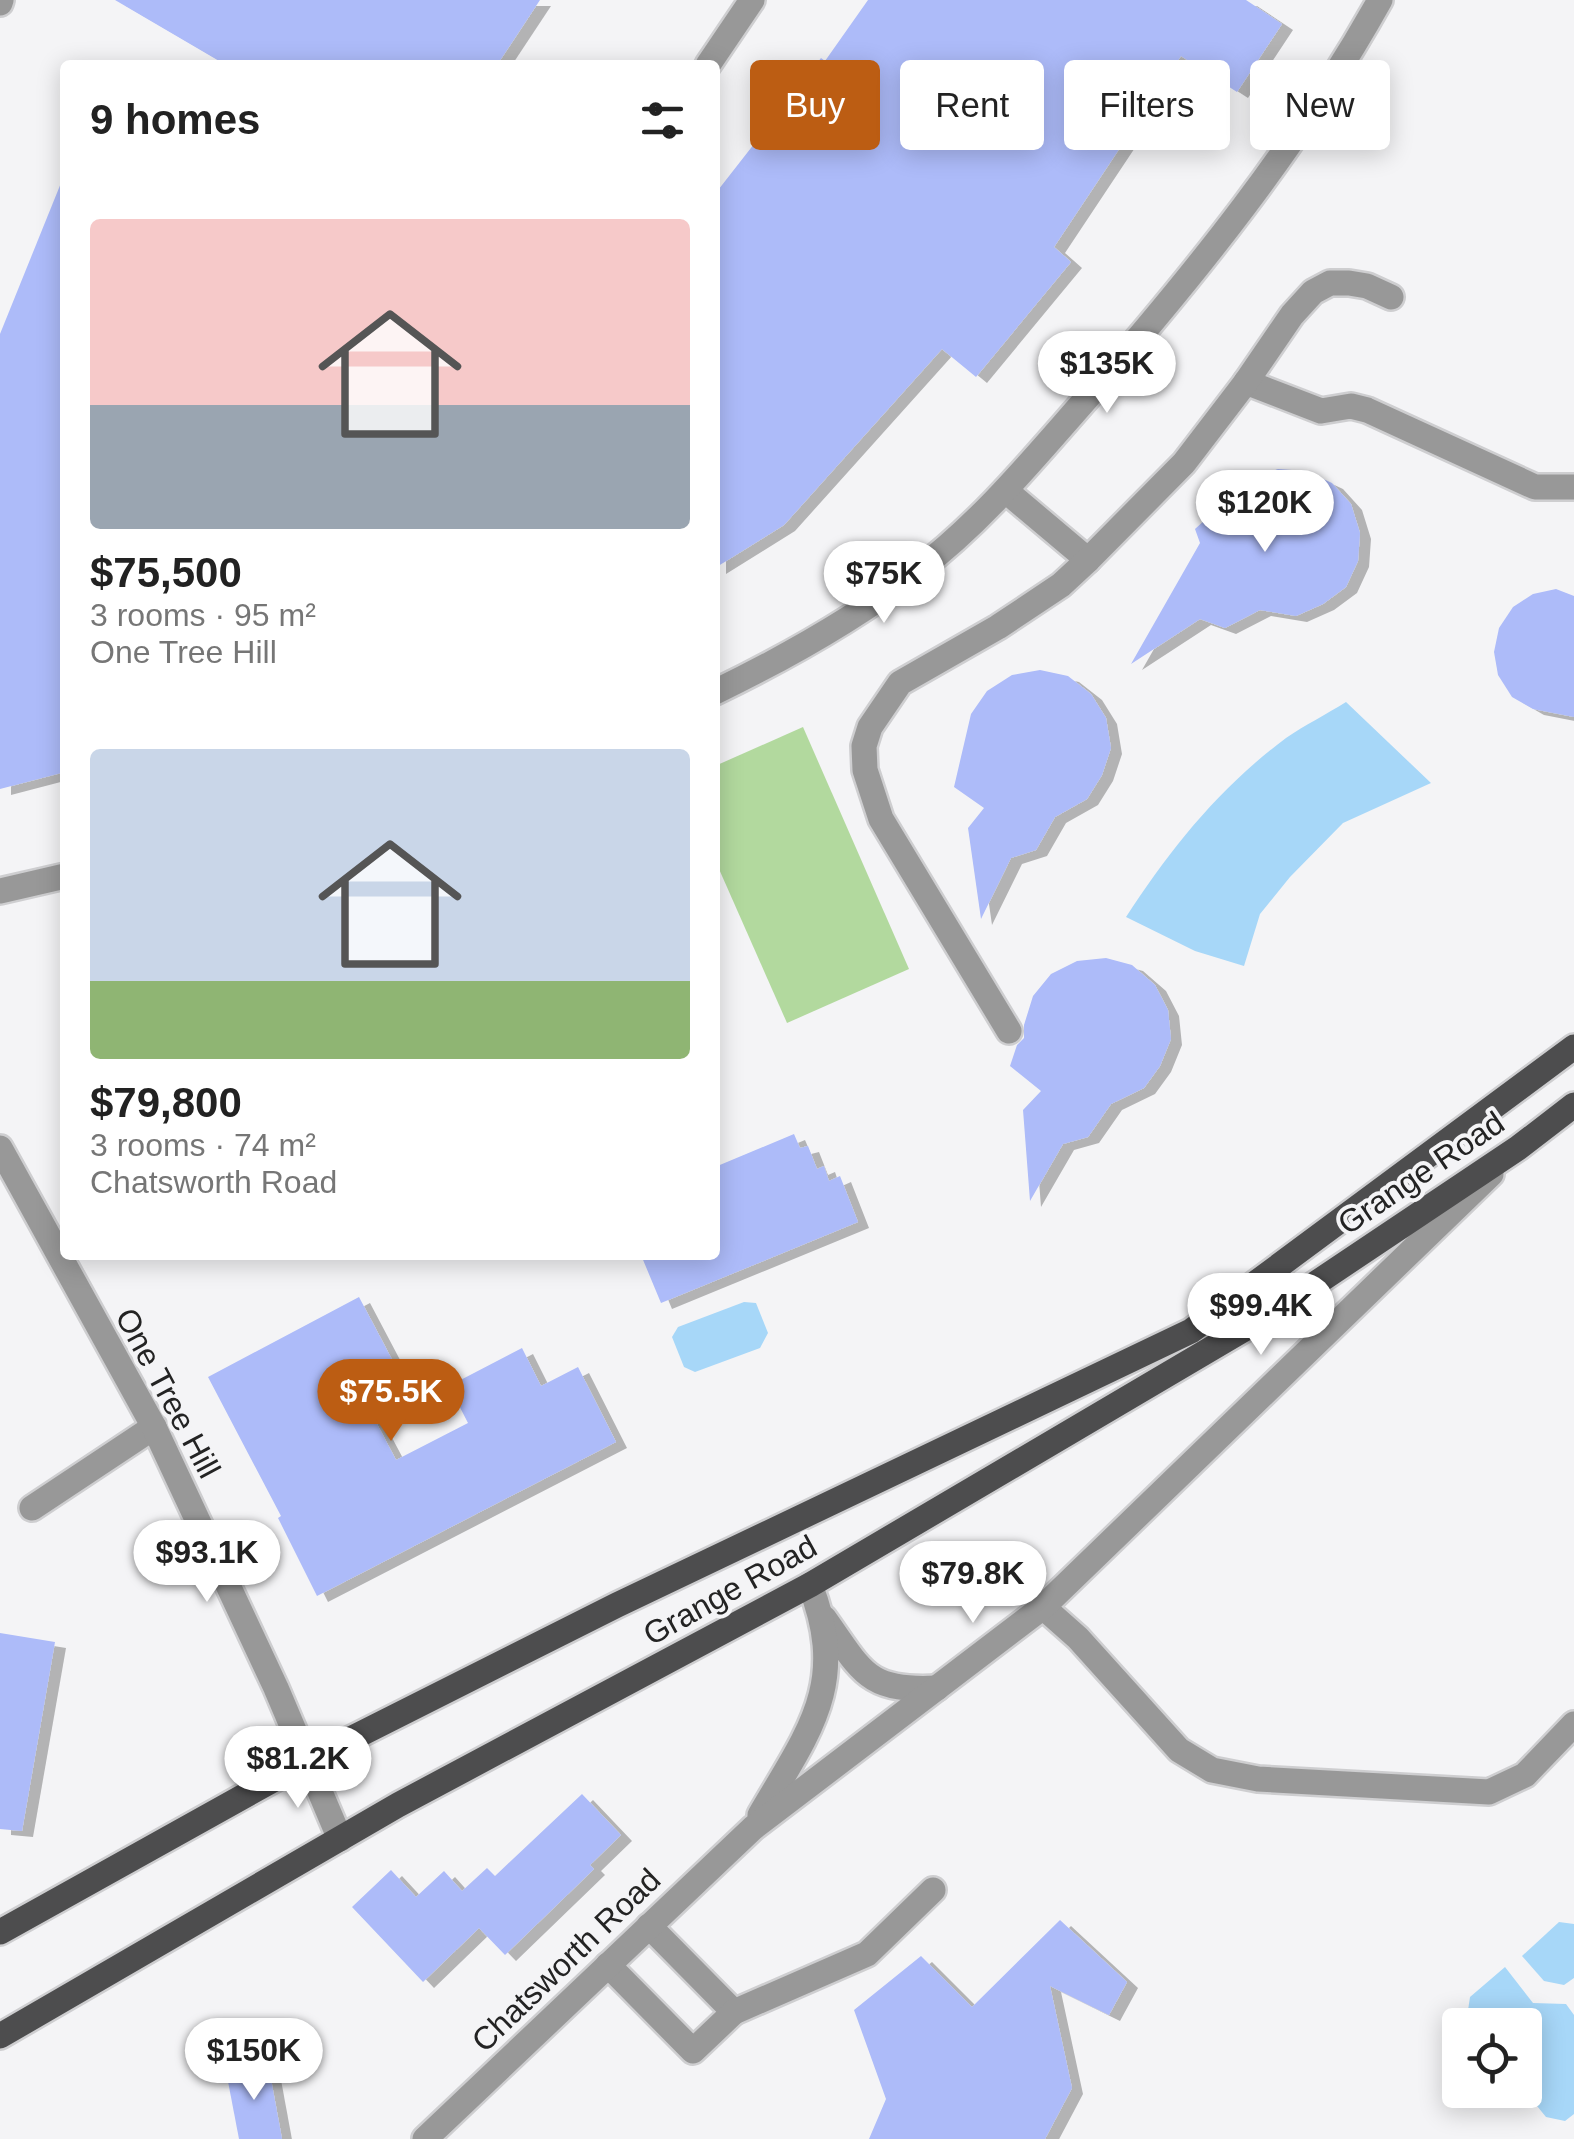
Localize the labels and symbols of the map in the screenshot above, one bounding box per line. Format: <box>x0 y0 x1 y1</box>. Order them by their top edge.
pin: $135K <box>1037 331 1177 416</box>
pin: $120K <box>1195 470 1335 555</box>
pin: $75K <box>825 541 943 626</box>
street label: Grange Road <box>1331 1104 1511 1242</box>
pin: $99.4K <box>1180 1273 1342 1358</box>
street label: One Tree Hill <box>108 1302 228 1484</box>
pin: $75.5K <box>310 1359 472 1444</box>
pin: $93.1K <box>126 1520 288 1605</box>
street label: Grange Road <box>637 1528 823 1652</box>
pin: $79.8K <box>892 1541 1054 1626</box>
pin: $81.2K <box>217 1726 379 1811</box>
street label: Chatsworth Road <box>465 1861 667 2059</box>
pin: $150K <box>184 2018 324 2103</box>

